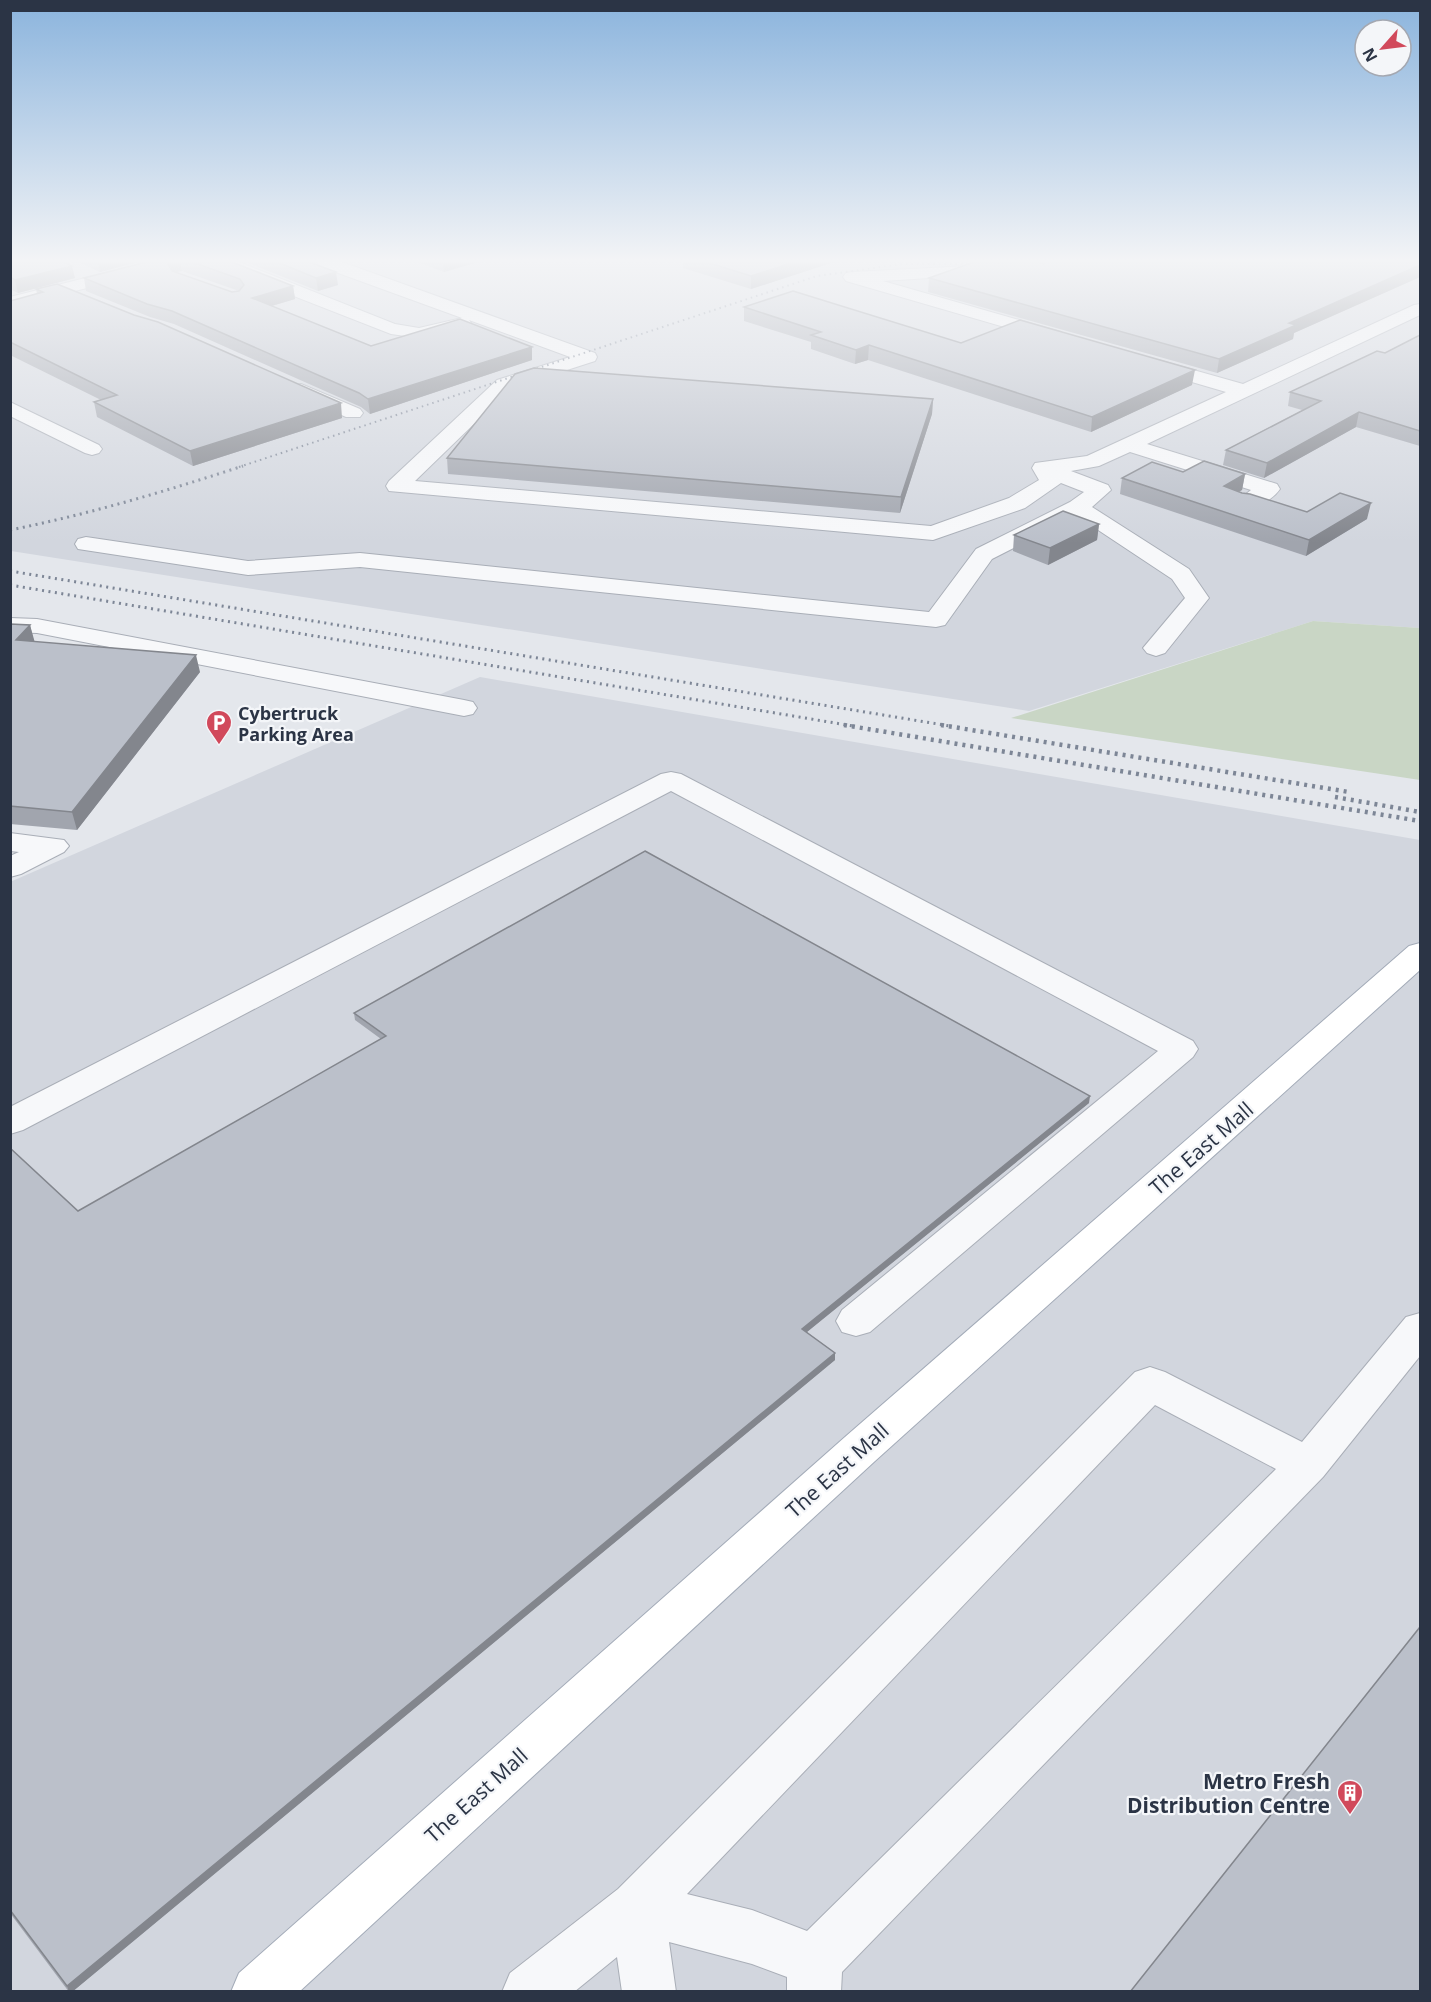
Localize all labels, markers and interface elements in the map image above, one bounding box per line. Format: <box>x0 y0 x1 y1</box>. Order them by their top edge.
north arrow <box>1353 18 1413 78</box>
text: N <box>1357 44 1383 66</box>
place label: Cybertruck Parking Area <box>238 701 354 746</box>
parking icon: Cybertruck Parking Area <box>204 708 234 746</box>
street label: The East Mall <box>1143 1095 1259 1201</box>
street label: The East Mall <box>780 1416 894 1524</box>
street label: The East Mall <box>419 1741 533 1849</box>
place label: Metro Fresh Distribution Centre <box>1127 1767 1330 1819</box>
building icon: Metro Fresh Distribution Centre <box>1335 1778 1365 1816</box>

